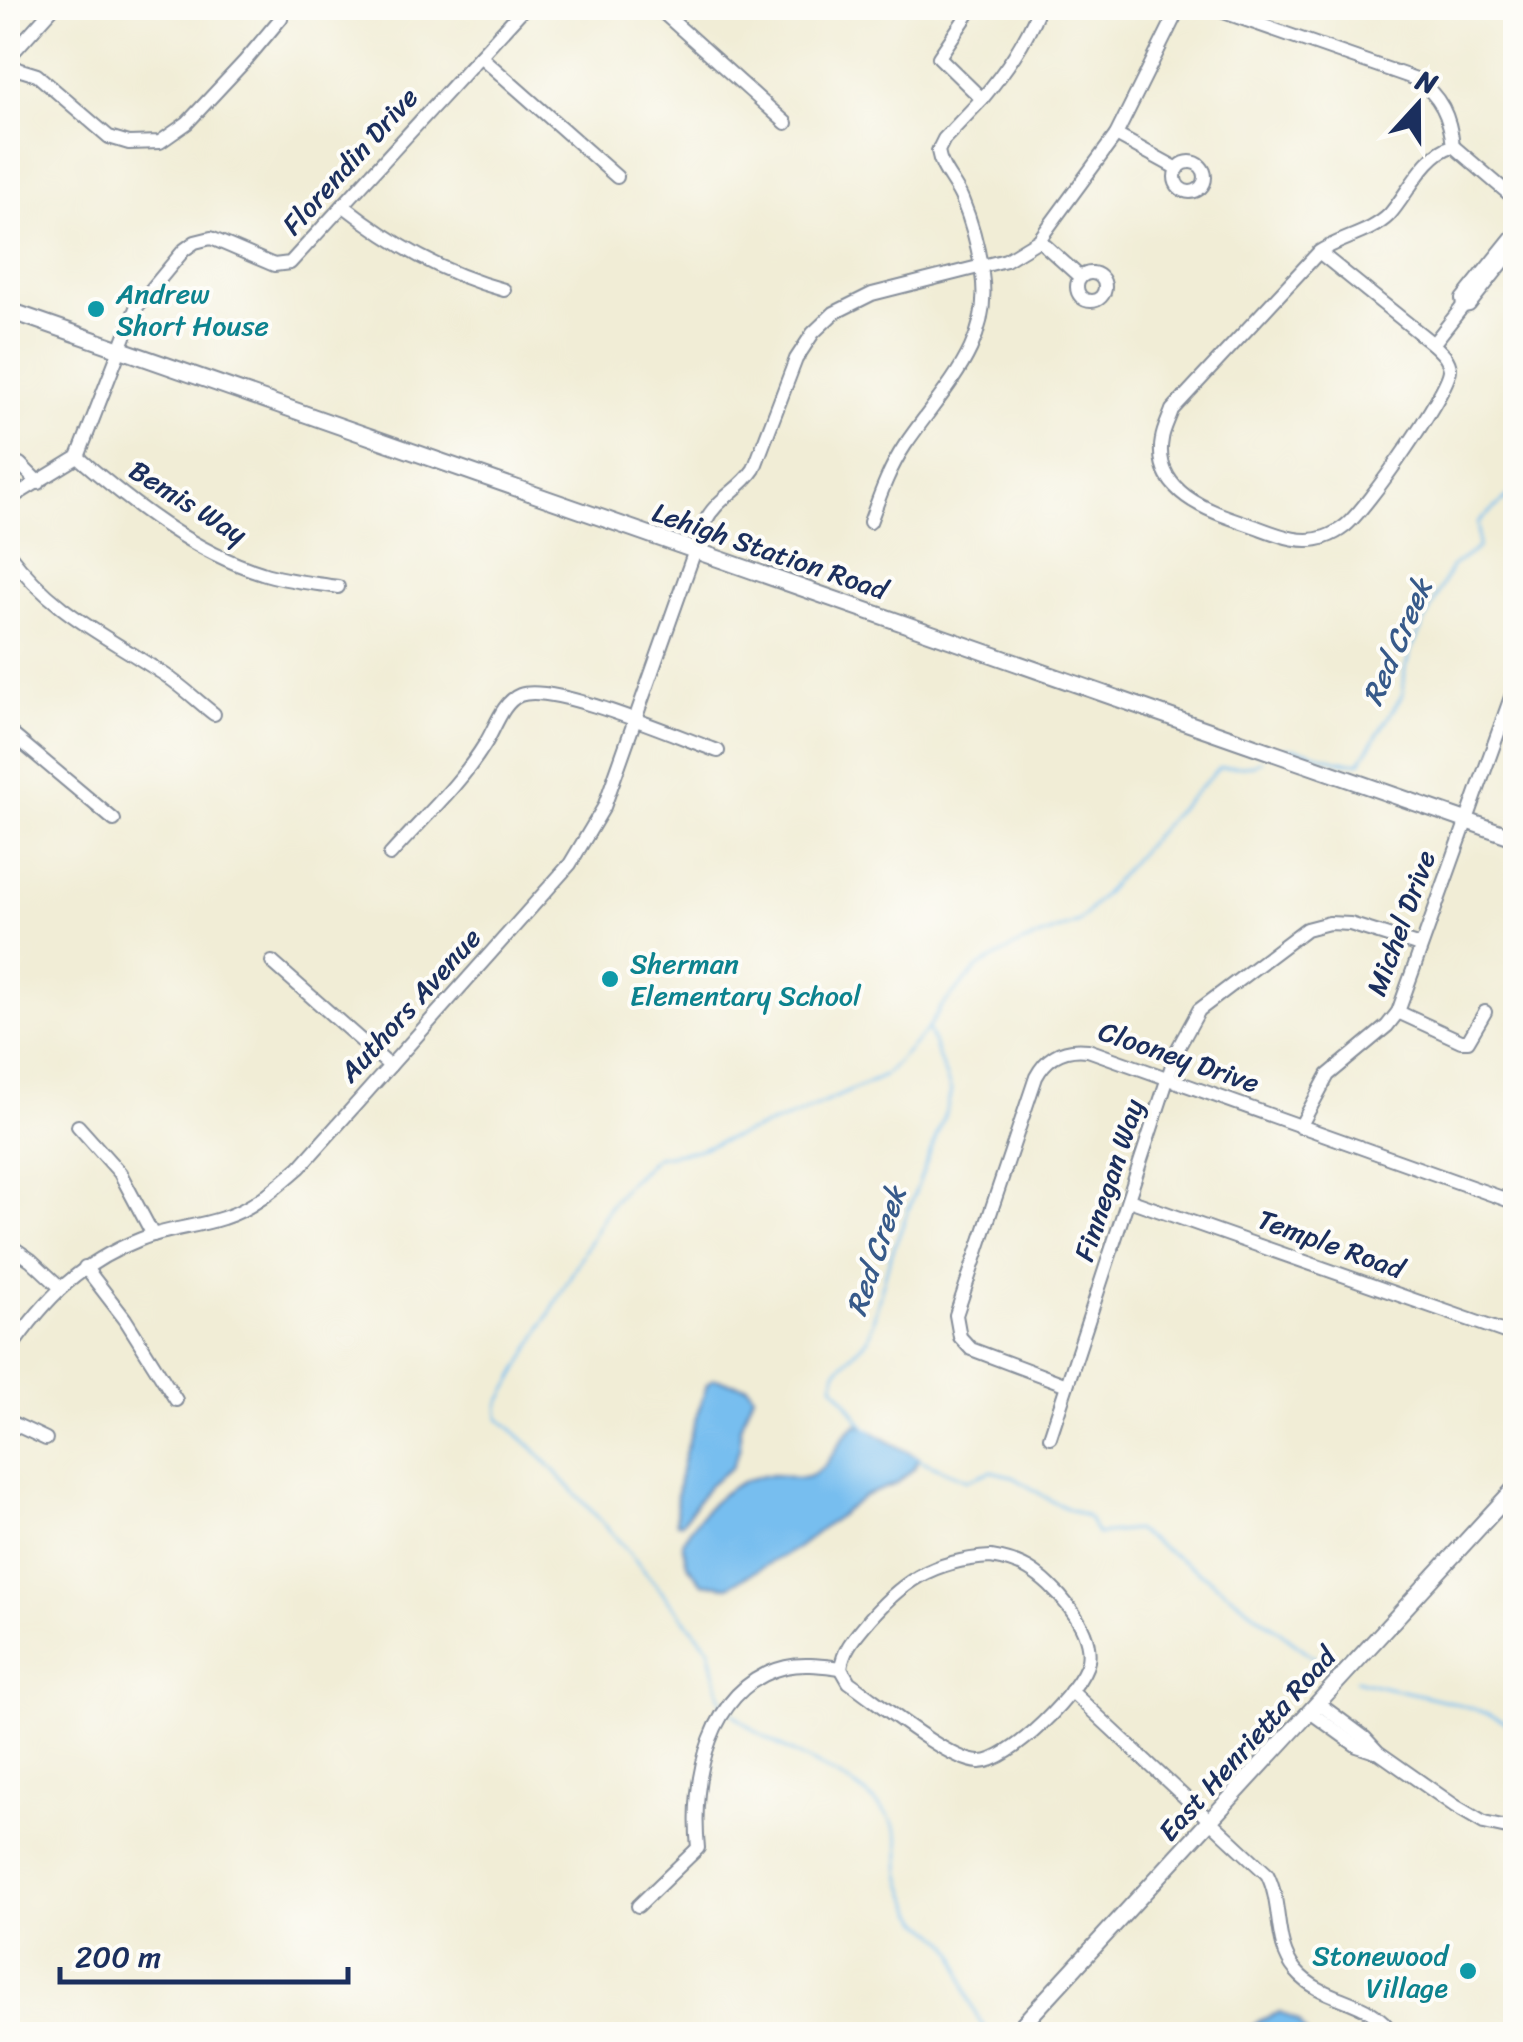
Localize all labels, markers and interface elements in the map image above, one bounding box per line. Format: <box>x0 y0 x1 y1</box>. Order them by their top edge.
north arrow <box>1368 55 1468 155</box>
text: N <box>1408 55 1445 109</box>
street label: Florendin Drive <box>269 75 431 247</box>
place label: Andrew Short House <box>115 269 269 350</box>
marker: Andrew Short House <box>85 298 107 320</box>
street label: Bemis Way <box>119 446 257 558</box>
street label: Lehigh Station Road <box>646 488 896 615</box>
water label: Red Creek <box>1346 568 1449 714</box>
street label: Michel Drive <box>1352 843 1450 1003</box>
street label: Authors Avenue <box>326 916 494 1095</box>
place label: Sherman Elementary School <box>630 939 862 1020</box>
marker: Sherman Elementary School <box>599 968 621 990</box>
street label: Clooney Drive <box>1092 1007 1266 1107</box>
street label: Finnegan Way <box>1060 1092 1158 1268</box>
water label: Red Creek <box>830 1177 923 1323</box>
street label: Temple Road <box>1251 1195 1413 1294</box>
street label: East Henrietta Road <box>1145 1633 1350 1853</box>
scale bar <box>60 1922 348 1984</box>
text: 200 m <box>75 1930 161 1984</box>
place label: Stonewood Village <box>1312 1931 1450 2012</box>
marker: Stonewood Village <box>1457 1960 1479 1982</box>

